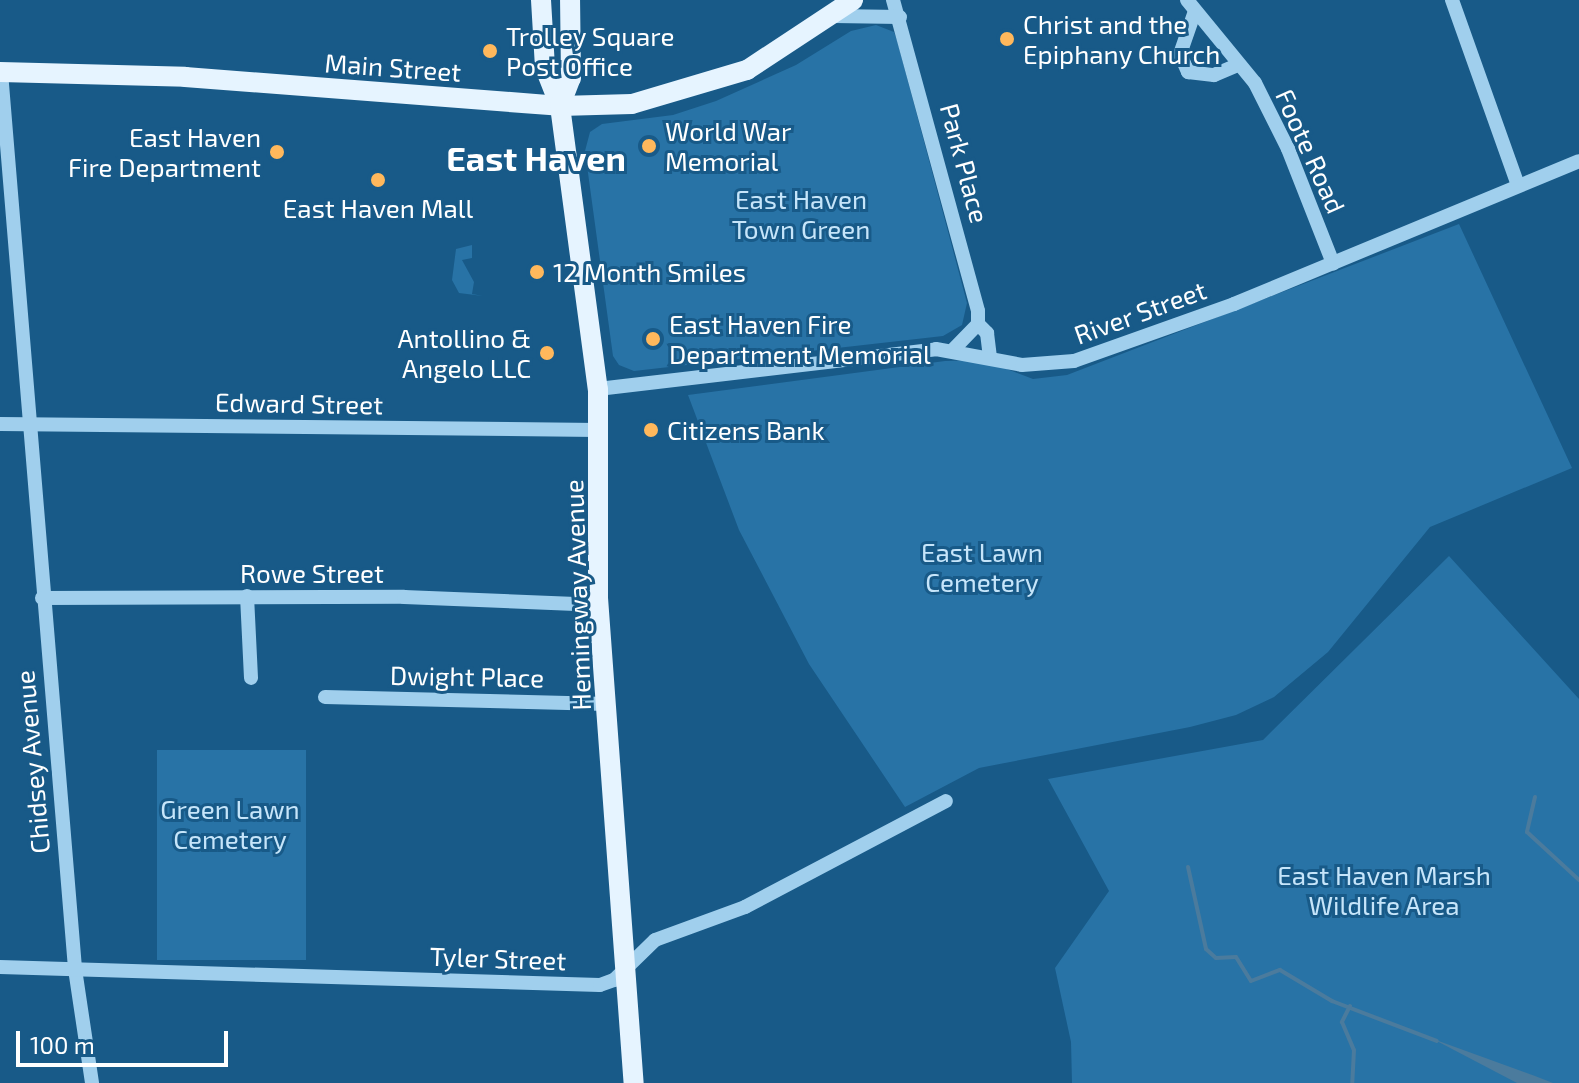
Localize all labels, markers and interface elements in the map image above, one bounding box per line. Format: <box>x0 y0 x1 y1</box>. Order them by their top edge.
place label: Christ and the Epiphany Church <box>1023 8 1221 70</box>
place label: Trolley Square Post Office <box>506 20 675 82</box>
marker: Christ and the Epiphany Church <box>998 30 1016 48</box>
marker: Trolley Square Post Office <box>481 42 499 60</box>
street label: Main Street <box>324 47 462 87</box>
street label: Foote Road <box>1270 84 1352 218</box>
street label: Park Place <box>934 100 996 226</box>
place label: World War Memorial <box>665 115 792 176</box>
place label: East Haven Fire Department <box>68 121 261 182</box>
marker: World War Memorial <box>640 137 658 155</box>
district label: East Haven <box>446 138 626 178</box>
marker: East Haven Fire Department <box>268 143 286 161</box>
marker: East Haven Mall <box>369 171 387 189</box>
park label: East Haven Town Green <box>732 183 870 244</box>
place label: East Haven Mall <box>283 192 473 224</box>
place label: 12 Month Smiles <box>553 256 746 288</box>
marker: 12 Month Smiles <box>528 263 546 281</box>
street label: River Street <box>1070 274 1210 350</box>
place label: East Haven Fire Department Memorial <box>669 308 931 370</box>
place label: Antollino & Angelo LLC <box>397 322 531 384</box>
marker: East Haven Fire Department Memorial <box>644 330 662 348</box>
marker: Antollino & Angelo LLC <box>538 344 556 362</box>
street label: Edward Street <box>215 386 383 420</box>
place label: Citizens Bank <box>667 414 825 446</box>
marker: Citizens Bank <box>642 421 660 439</box>
street label: Hemingway Avenue <box>557 478 597 712</box>
park label: East Lawn Cemetery <box>921 536 1043 598</box>
street label: Rowe Street <box>240 557 384 589</box>
street label: Dwight Place <box>390 659 544 693</box>
street label: Chidsey Avenue <box>8 668 56 856</box>
park label: Green Lawn Cemetery <box>160 793 300 854</box>
park label: East Haven Marsh Wildlife Area <box>1277 859 1491 920</box>
street label: Tyler Street <box>429 940 567 976</box>
scale bar <box>20 1015 232 1065</box>
text: 100 m <box>30 1030 95 1059</box>

